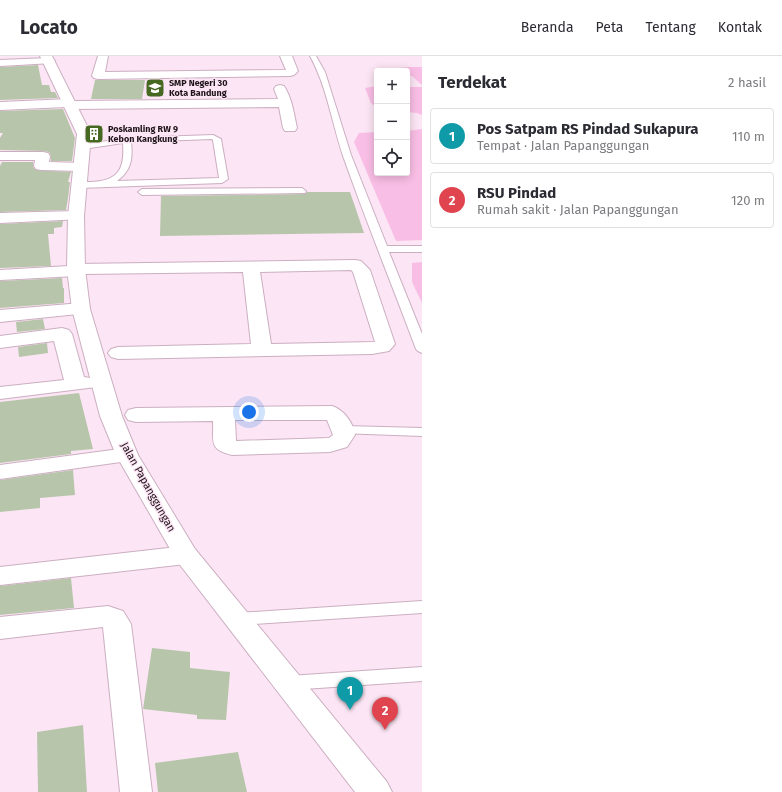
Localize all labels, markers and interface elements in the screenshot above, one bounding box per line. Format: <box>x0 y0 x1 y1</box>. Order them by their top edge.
text: Locato <box>20 16 78 39</box>
text: Beranda <box>521 19 574 36</box>
text: Peta <box>596 19 623 36</box>
text: Tentang <box>645 19 696 36</box>
text: Kontak <box>718 19 762 36</box>
map controls <box>374 68 410 176</box>
button: + <box>374 68 410 104</box>
text: Terdekat <box>438 72 507 93</box>
text: 2 hasil <box>728 75 766 90</box>
school or university icon: SMP Negeri 30 Kota Bandung <box>144 77 166 99</box>
place label: SMP Negeri 30 Kota Bandung <box>169 78 228 98</box>
button: − <box>374 104 410 140</box>
text: Pos Satpam RS Pindad Sukapura <box>477 120 699 138</box>
building icon: Poskamling RW 9 Kebon Kangkung <box>83 123 105 145</box>
place label: Poskamling RW 9 Kebon Kangkung <box>108 124 178 144</box>
text: 1 <box>449 129 455 144</box>
text: 110 m <box>732 129 765 144</box>
text: Tempat · Jalan Papanggungan <box>477 138 649 153</box>
button: locate <box>374 140 410 176</box>
text: RSU Pindad <box>477 184 556 202</box>
text: 2 <box>449 193 455 208</box>
text: 120 m <box>731 193 765 208</box>
text: Rumah sakit · Jalan Papanggungan <box>477 202 679 217</box>
your location <box>239 402 259 422</box>
street label: Jalan Papanggungan <box>118 440 178 534</box>
pin: 1 <box>337 677 363 710</box>
pin: 2 <box>372 697 398 730</box>

